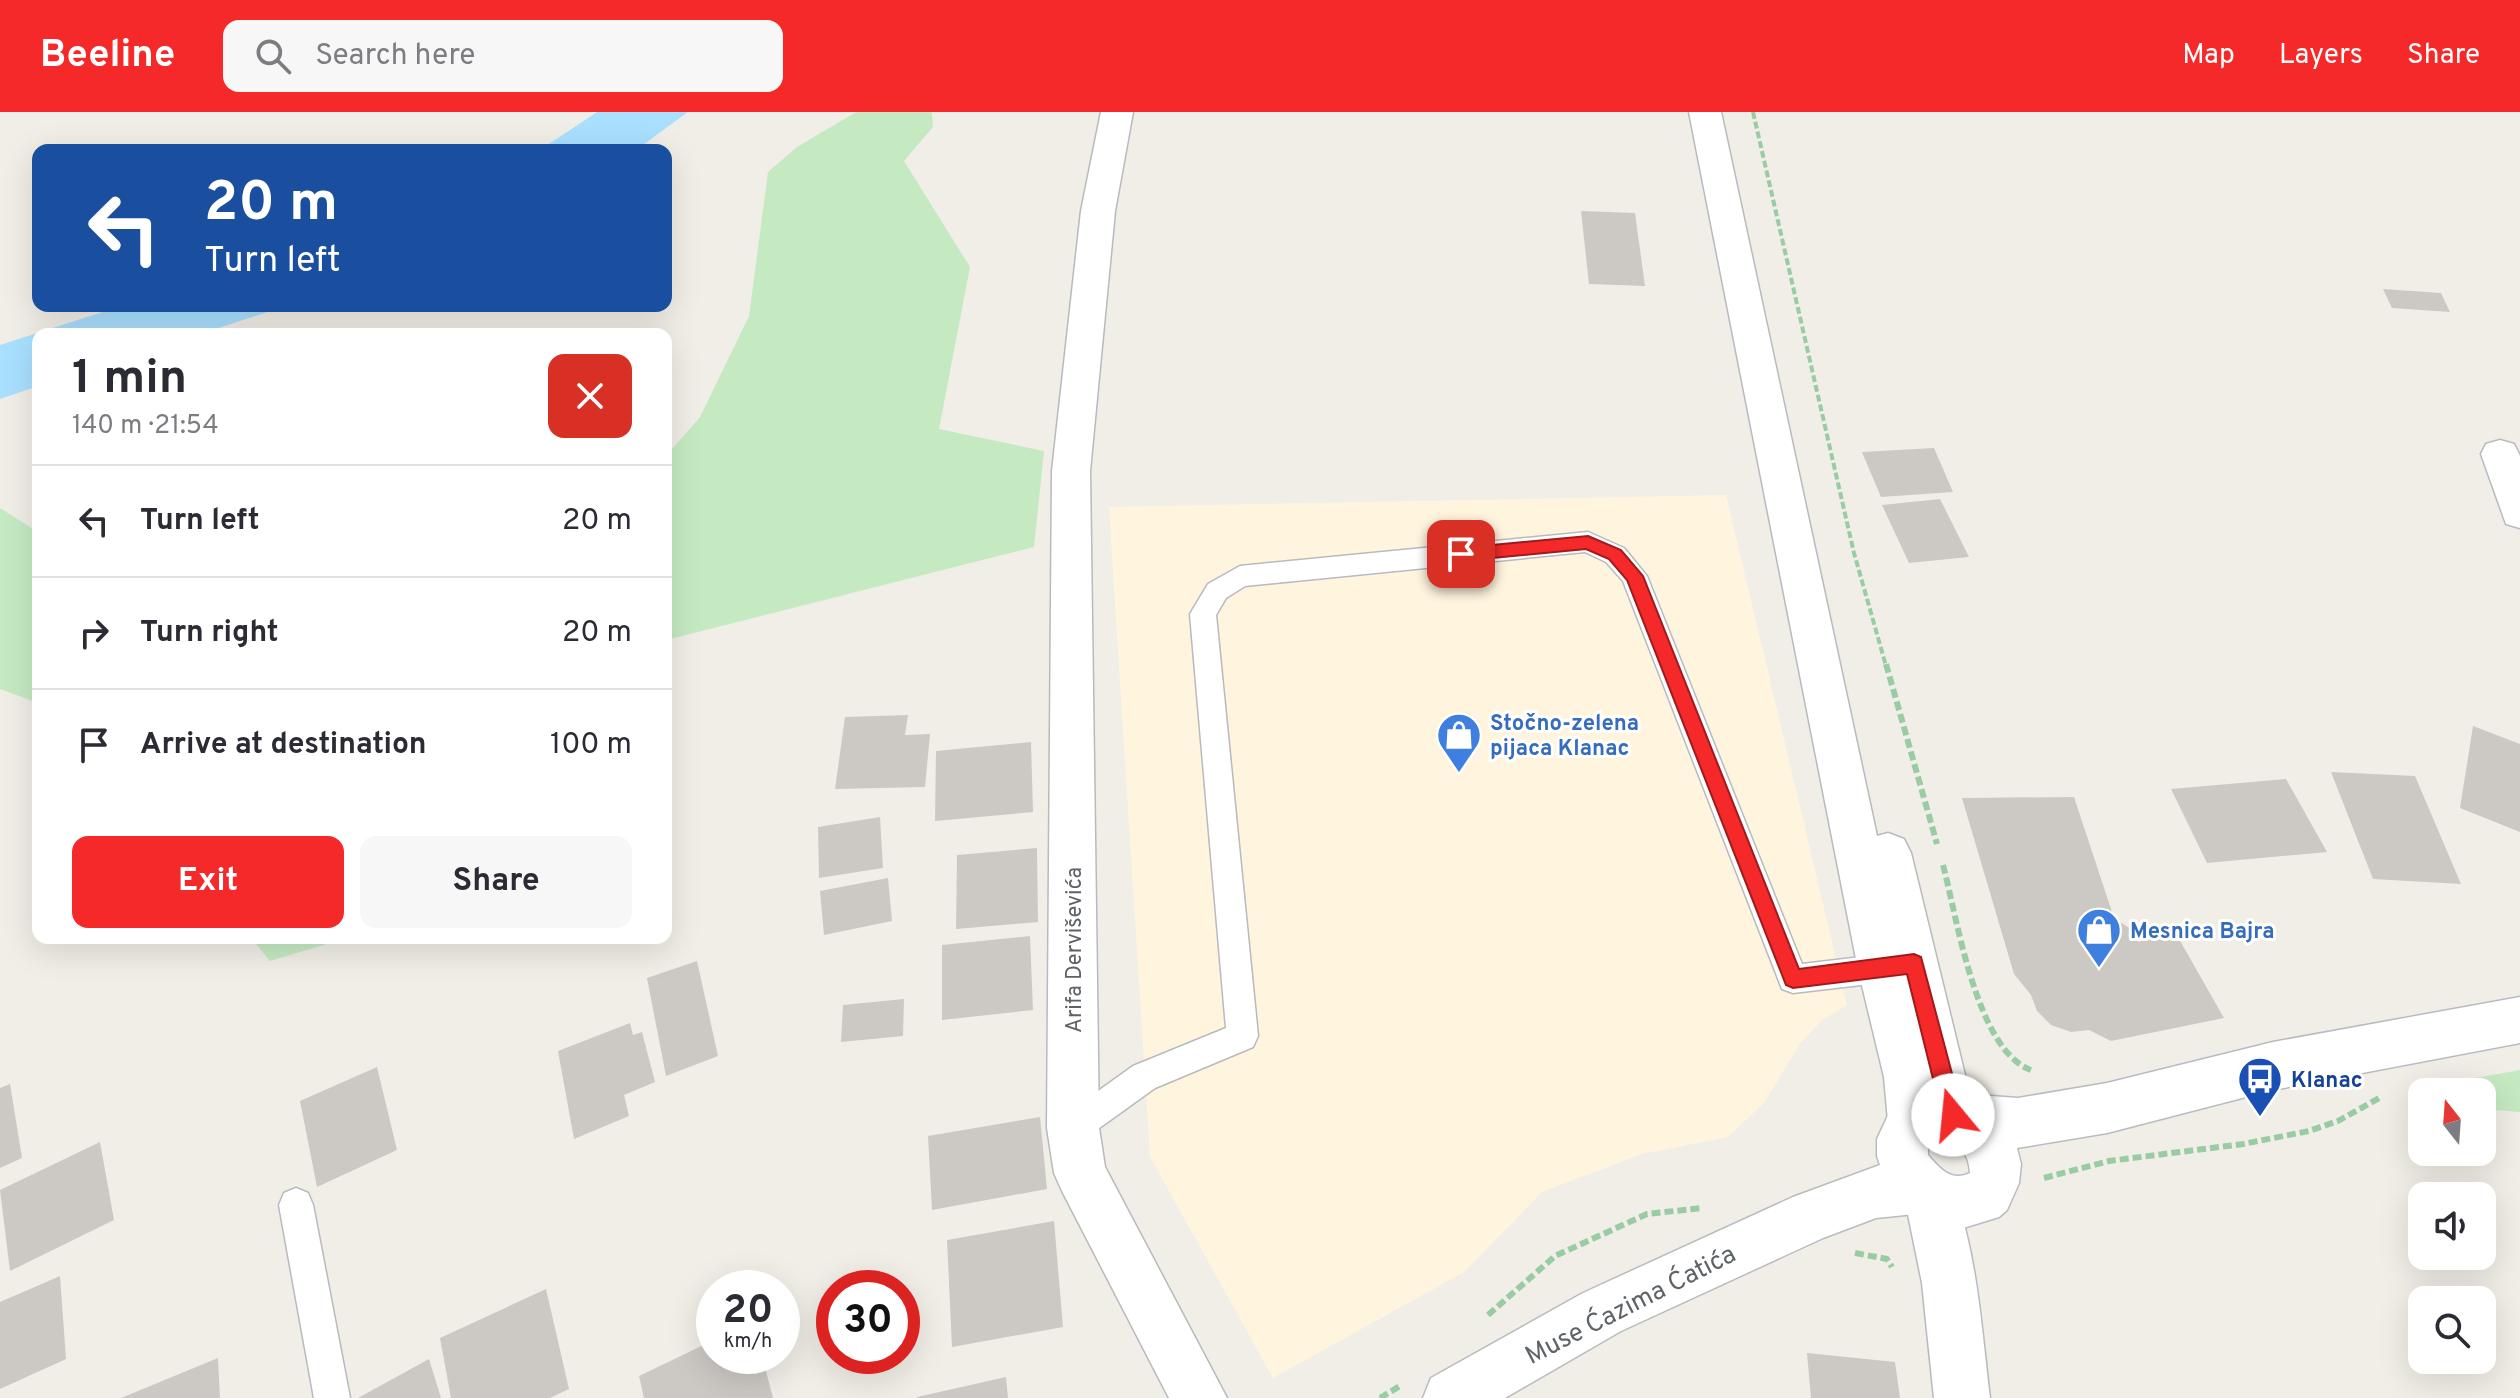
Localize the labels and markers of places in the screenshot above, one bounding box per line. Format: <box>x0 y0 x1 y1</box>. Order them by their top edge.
pin <box>1427 520 1495 588</box>
shop icon: Stočno-zelena pijaca Klanac <box>1435 711 1483 774</box>
place label: Stočno-zelena pijaca Klanac <box>1490 711 1639 763</box>
shop icon: Mesnica Bajra <box>2075 906 2123 969</box>
place label: Mesnica Bajra <box>2130 919 2274 946</box>
bus stop icon: Klanac <box>2236 1055 2284 1118</box>
place label: Klanac <box>2291 1068 2363 1095</box>

